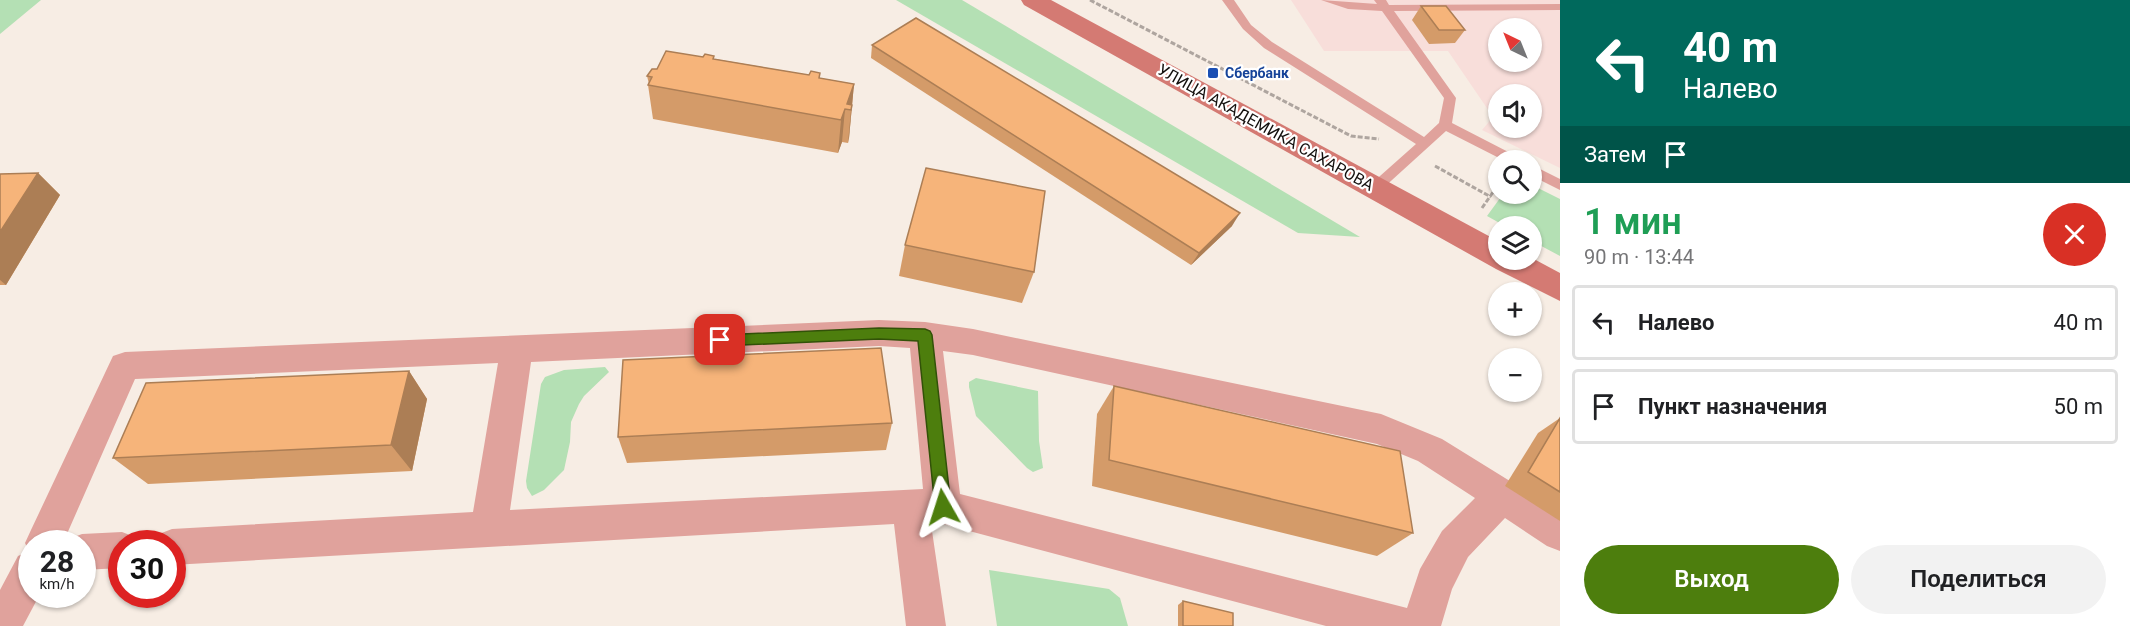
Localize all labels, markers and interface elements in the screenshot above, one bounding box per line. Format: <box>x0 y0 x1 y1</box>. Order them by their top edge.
north arrow <box>1488 18 1542 72</box>
map controls <box>1488 18 1542 402</box>
text: 40 m <box>1683 23 1778 72</box>
icon: left <box>1584 24 1662 102</box>
street label: УЛИЦА АКАДЕМИКА САХАРОВА <box>1154 60 1378 195</box>
place label: Сбербанк <box>1225 65 1289 81</box>
marker: Сбербанк <box>1206 66 1220 80</box>
text: Налево <box>1683 73 1778 105</box>
button: sound <box>1488 84 1542 138</box>
icon: arrive <box>1659 138 1692 171</box>
text: Затем <box>1584 142 1647 167</box>
button: search <box>1488 150 1542 204</box>
text: 1 мин <box>1584 201 1682 243</box>
button: close <box>2043 203 2106 266</box>
button: layers <box>1488 216 1542 270</box>
text: 90 m · 13:44 <box>1584 245 1694 269</box>
button: + <box>1488 282 1542 336</box>
icon: left <box>1587 306 1620 339</box>
text: Налево <box>1638 310 1715 335</box>
text: 40 m <box>2054 310 2103 335</box>
pin <box>694 314 745 365</box>
icon: arrive <box>703 323 736 356</box>
button: − <box>1488 348 1542 402</box>
icon: arrive <box>1587 390 1620 423</box>
text: Пункт назначения <box>1638 394 1827 419</box>
text: 50 m <box>2054 394 2103 419</box>
position arrow <box>911 475 975 539</box>
speed limit sign: 30 <box>108 530 186 608</box>
text: 28 <box>40 544 74 579</box>
button: Выход <box>1584 545 1839 614</box>
button: Поделиться <box>1851 545 2106 614</box>
text: km/h <box>39 575 75 593</box>

